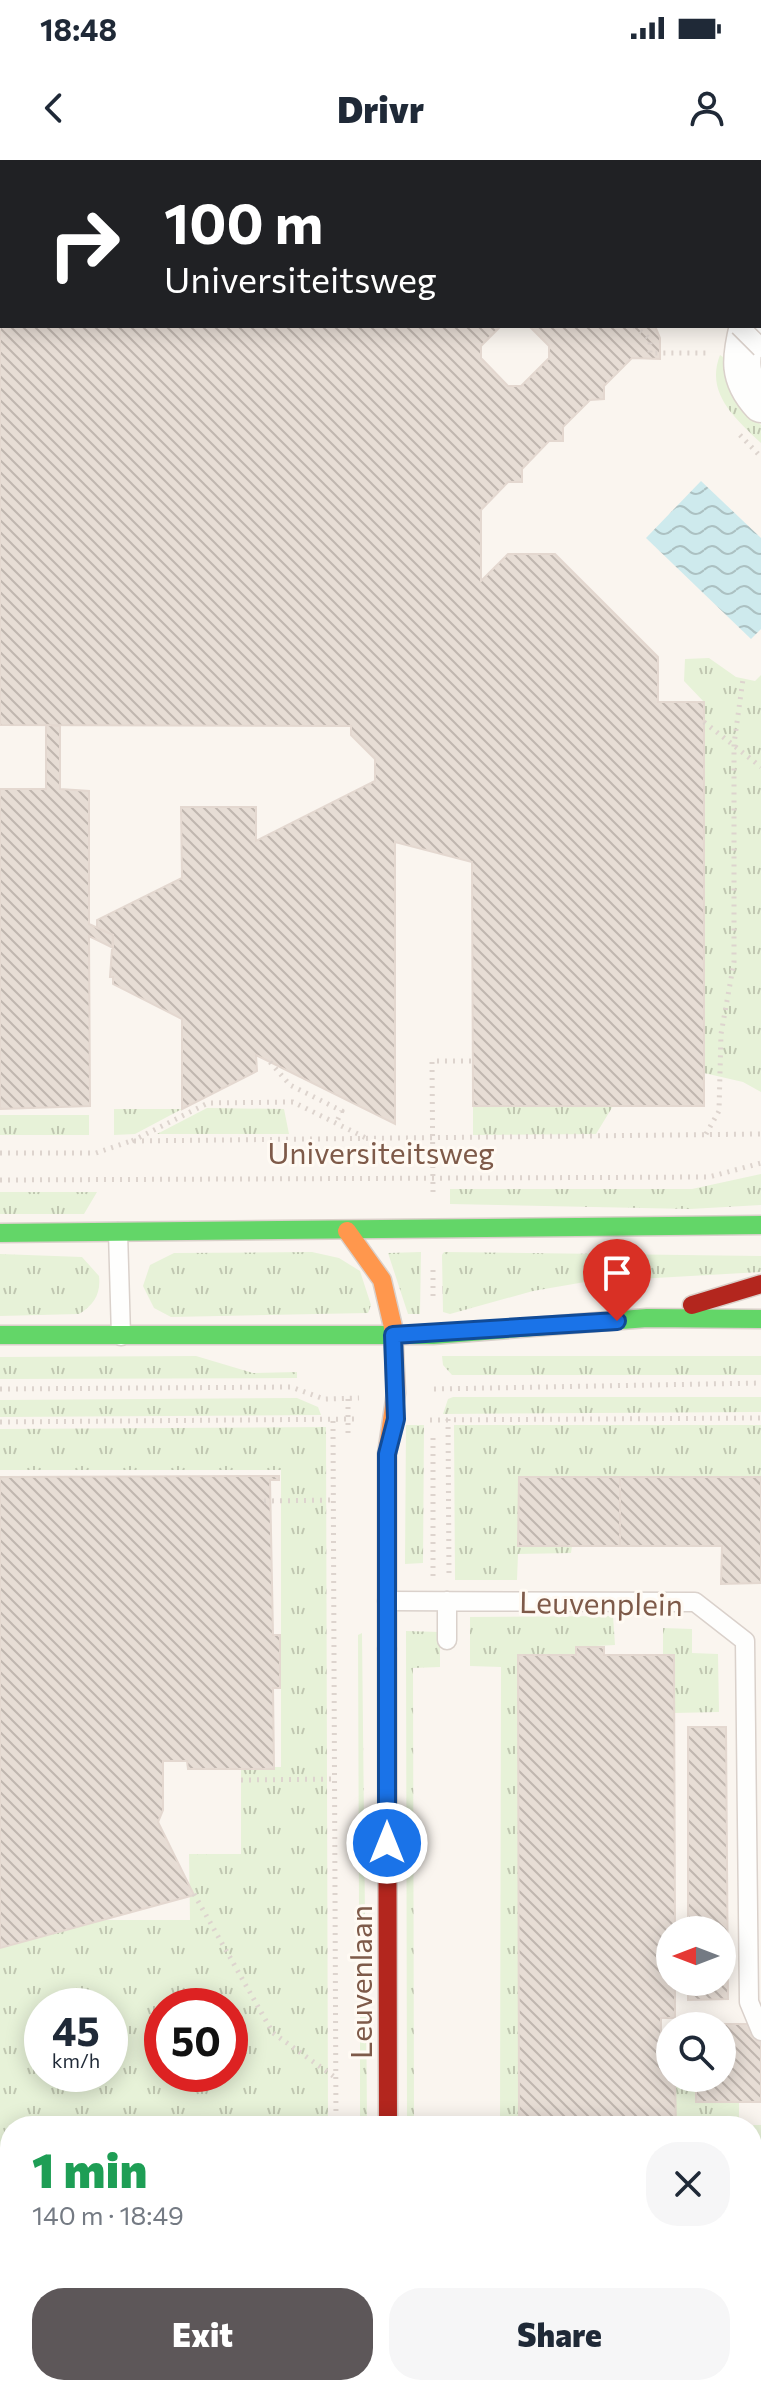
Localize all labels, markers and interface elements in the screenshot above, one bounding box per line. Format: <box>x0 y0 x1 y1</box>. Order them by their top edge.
text: 18:48 <box>40 10 117 47</box>
icon: back <box>32 86 76 130</box>
text: Drivr <box>337 86 424 130</box>
icon: person <box>685 86 729 130</box>
text: 100 m <box>164 187 323 256</box>
icon: right <box>32 192 136 296</box>
text: Universiteitsweg <box>164 256 437 300</box>
street label: Universiteitsweg <box>267 1133 495 1170</box>
pin <box>583 1239 651 1321</box>
icon: arrive <box>595 1251 639 1295</box>
street label: Leuvenplein <box>519 1582 683 1622</box>
position arrow <box>345 1801 429 1885</box>
street label: Leuvenlaan <box>341 1905 378 2059</box>
north arrow <box>656 1916 736 1996</box>
map controls <box>656 1916 736 2092</box>
speed limit sign: 50 <box>144 1988 248 2092</box>
text: 45 <box>52 2005 100 2054</box>
button: search <box>656 2012 736 2092</box>
text: km/h <box>52 2048 100 2072</box>
text: 1 min <box>32 2139 147 2198</box>
button: close <box>646 2142 730 2226</box>
text: 140 m · 18:49 <box>32 2199 184 2230</box>
button: Exit <box>32 2288 373 2380</box>
button: Share <box>389 2288 730 2380</box>

